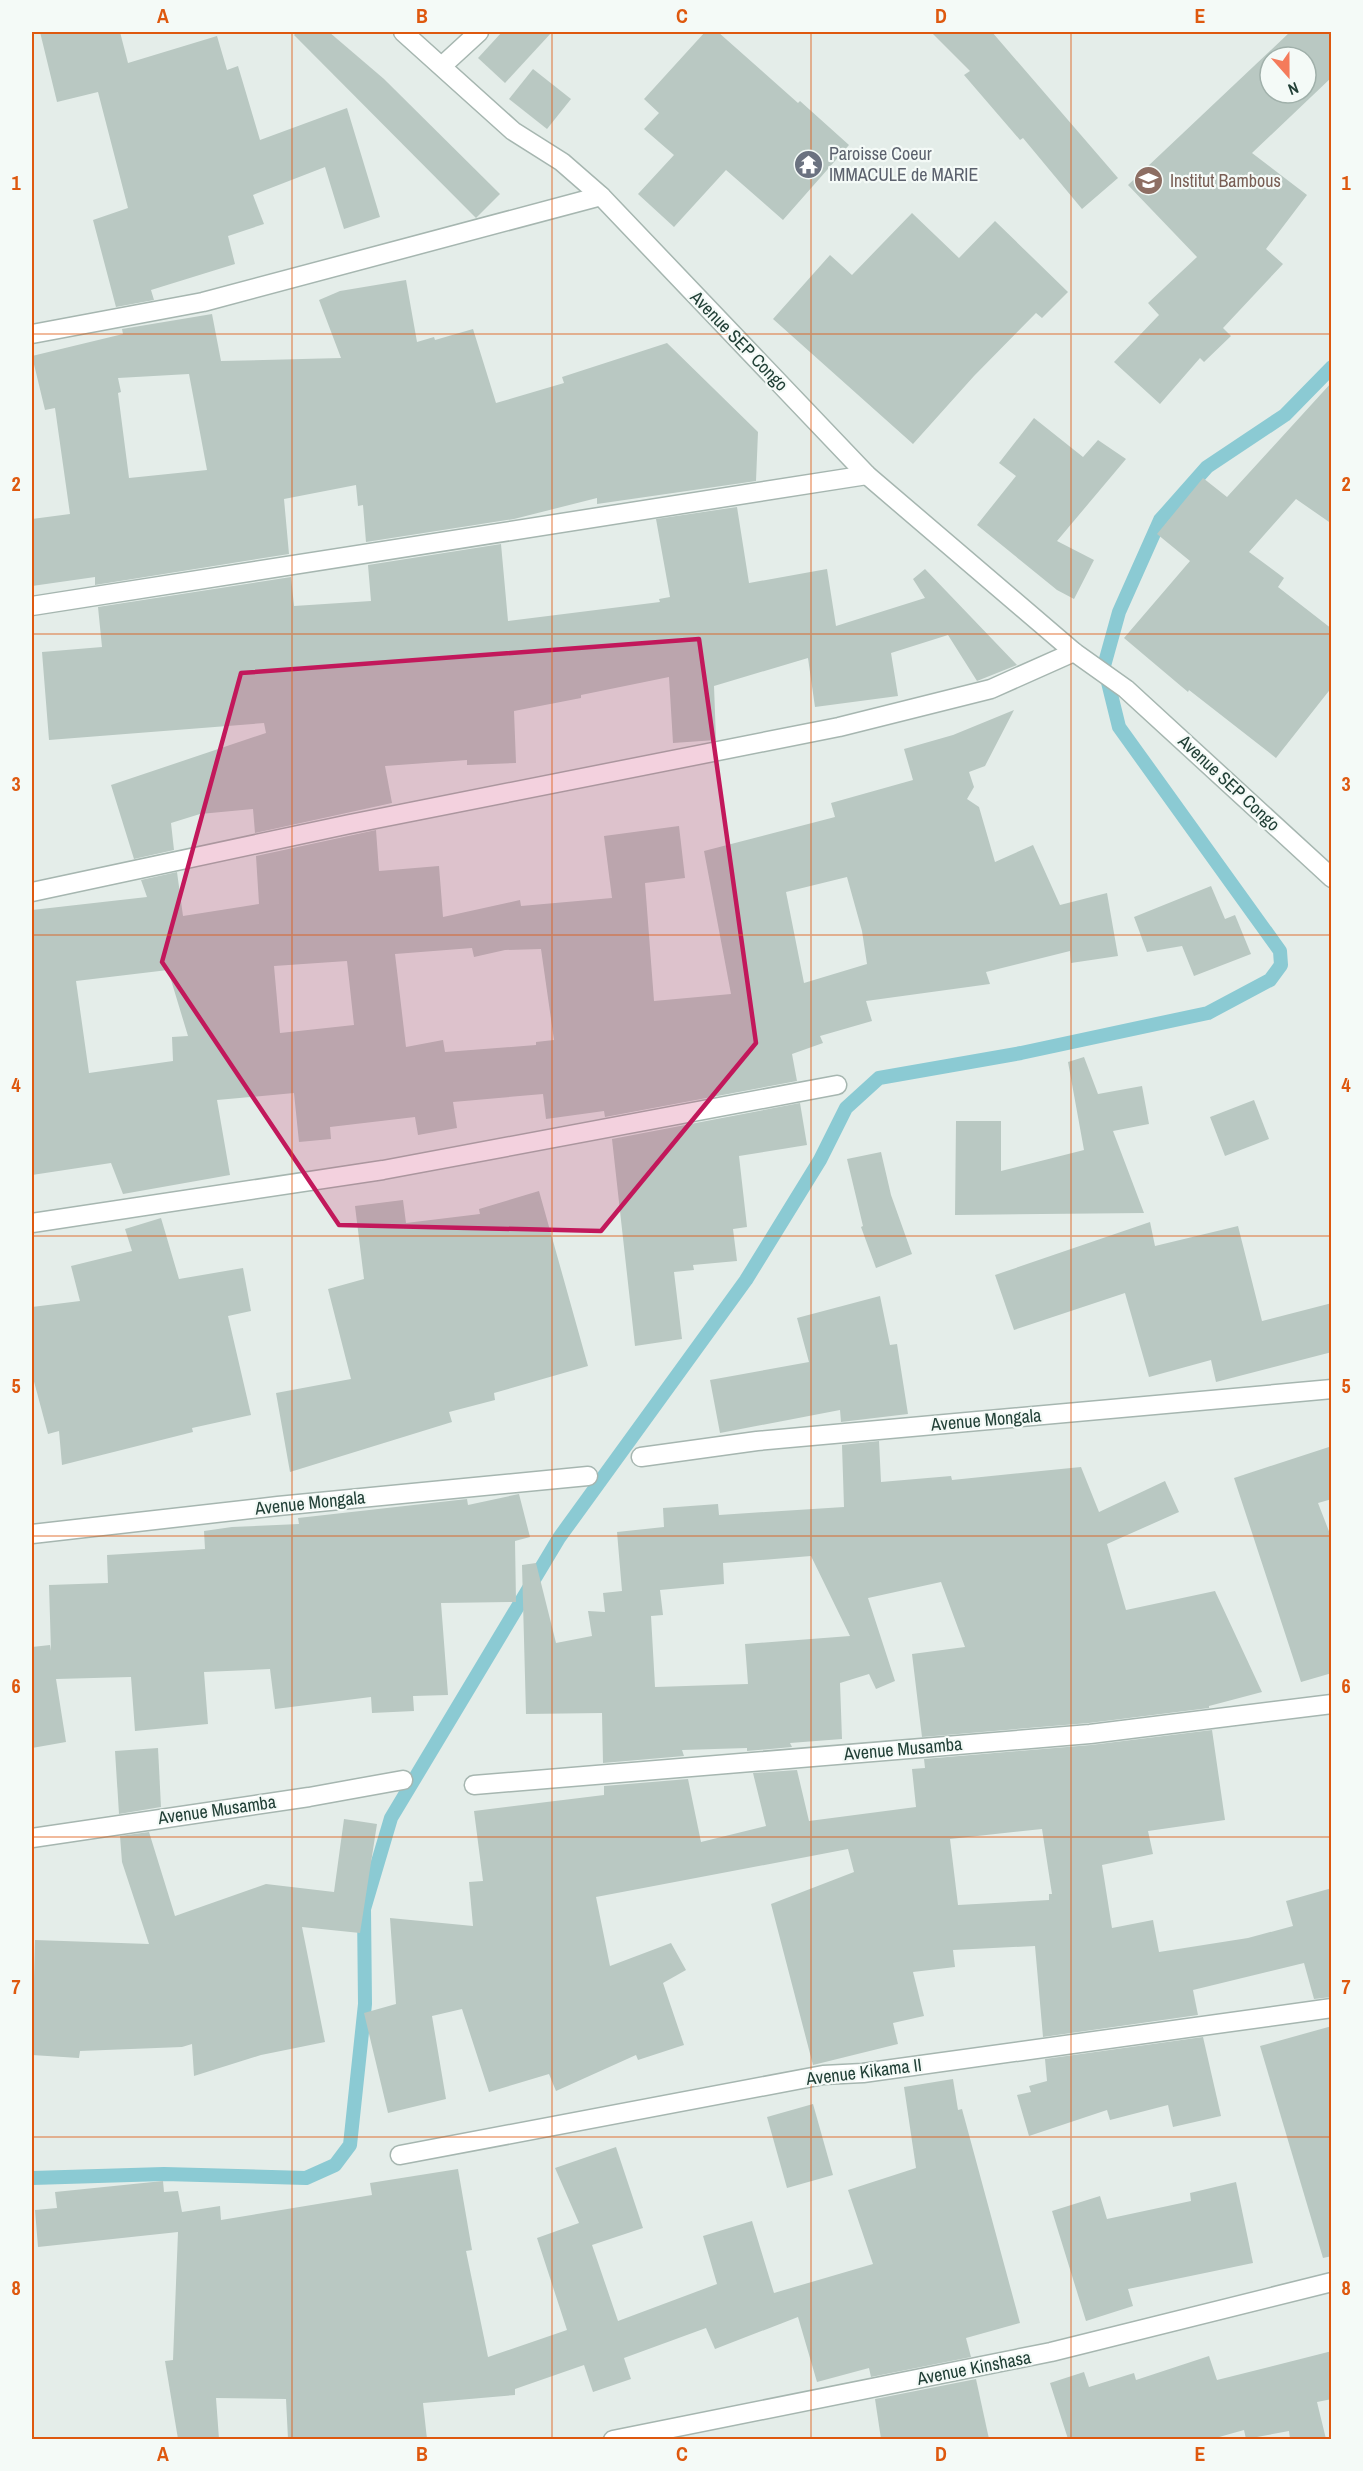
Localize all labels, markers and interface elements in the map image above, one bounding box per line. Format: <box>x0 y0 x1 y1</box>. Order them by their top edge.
text: A <box>157 2 169 29</box>
text: B <box>416 2 428 29</box>
text: C <box>676 2 688 29</box>
text: D <box>935 2 947 29</box>
text: E <box>1195 2 1206 29</box>
north arrow <box>1258 45 1318 105</box>
text: N <box>1285 77 1302 101</box>
place label: Paroisse Coeur IMMACULE de MARIE <box>829 141 978 187</box>
temple icon: Paroisse Coeur IMMACULE de MARIE <box>792 148 824 180</box>
school or university icon: Institut Bambous <box>1133 165 1165 197</box>
place label: Institut Bambous <box>1170 168 1281 193</box>
text: 1 <box>11 169 21 196</box>
text: 1 <box>1341 169 1351 196</box>
street label: Avenue SEP Congo <box>684 284 794 396</box>
text: 2 <box>11 470 21 497</box>
text: 2 <box>1341 470 1351 497</box>
street label: Avenue SEP Congo <box>1172 728 1286 836</box>
text: 3 <box>11 770 21 797</box>
text: 3 <box>1341 770 1351 797</box>
text: 4 <box>11 1071 21 1098</box>
text: 4 <box>1341 1071 1351 1098</box>
text: 5 <box>11 1372 21 1399</box>
text: 5 <box>1341 1372 1351 1399</box>
street label: Avenue Mongala <box>929 1402 1042 1437</box>
street label: Avenue Mongala <box>253 1484 366 1521</box>
text: 6 <box>11 1672 21 1699</box>
text: 6 <box>1341 1672 1351 1699</box>
street label: Avenue Musamba <box>842 1731 963 1766</box>
street label: Avenue Musamba <box>155 1789 277 1830</box>
text: 7 <box>11 1973 21 2000</box>
text: 7 <box>1341 1973 1351 2000</box>
street label: Avenue Kikama II <box>804 2052 923 2091</box>
text: 8 <box>11 2274 21 2301</box>
text: 8 <box>1341 2274 1351 2301</box>
street label: Avenue Kinshasa <box>914 2344 1033 2391</box>
text: A <box>157 2440 169 2467</box>
text: B <box>416 2440 428 2467</box>
text: C <box>676 2440 688 2467</box>
text: D <box>935 2440 947 2467</box>
text: E <box>1195 2440 1206 2467</box>

